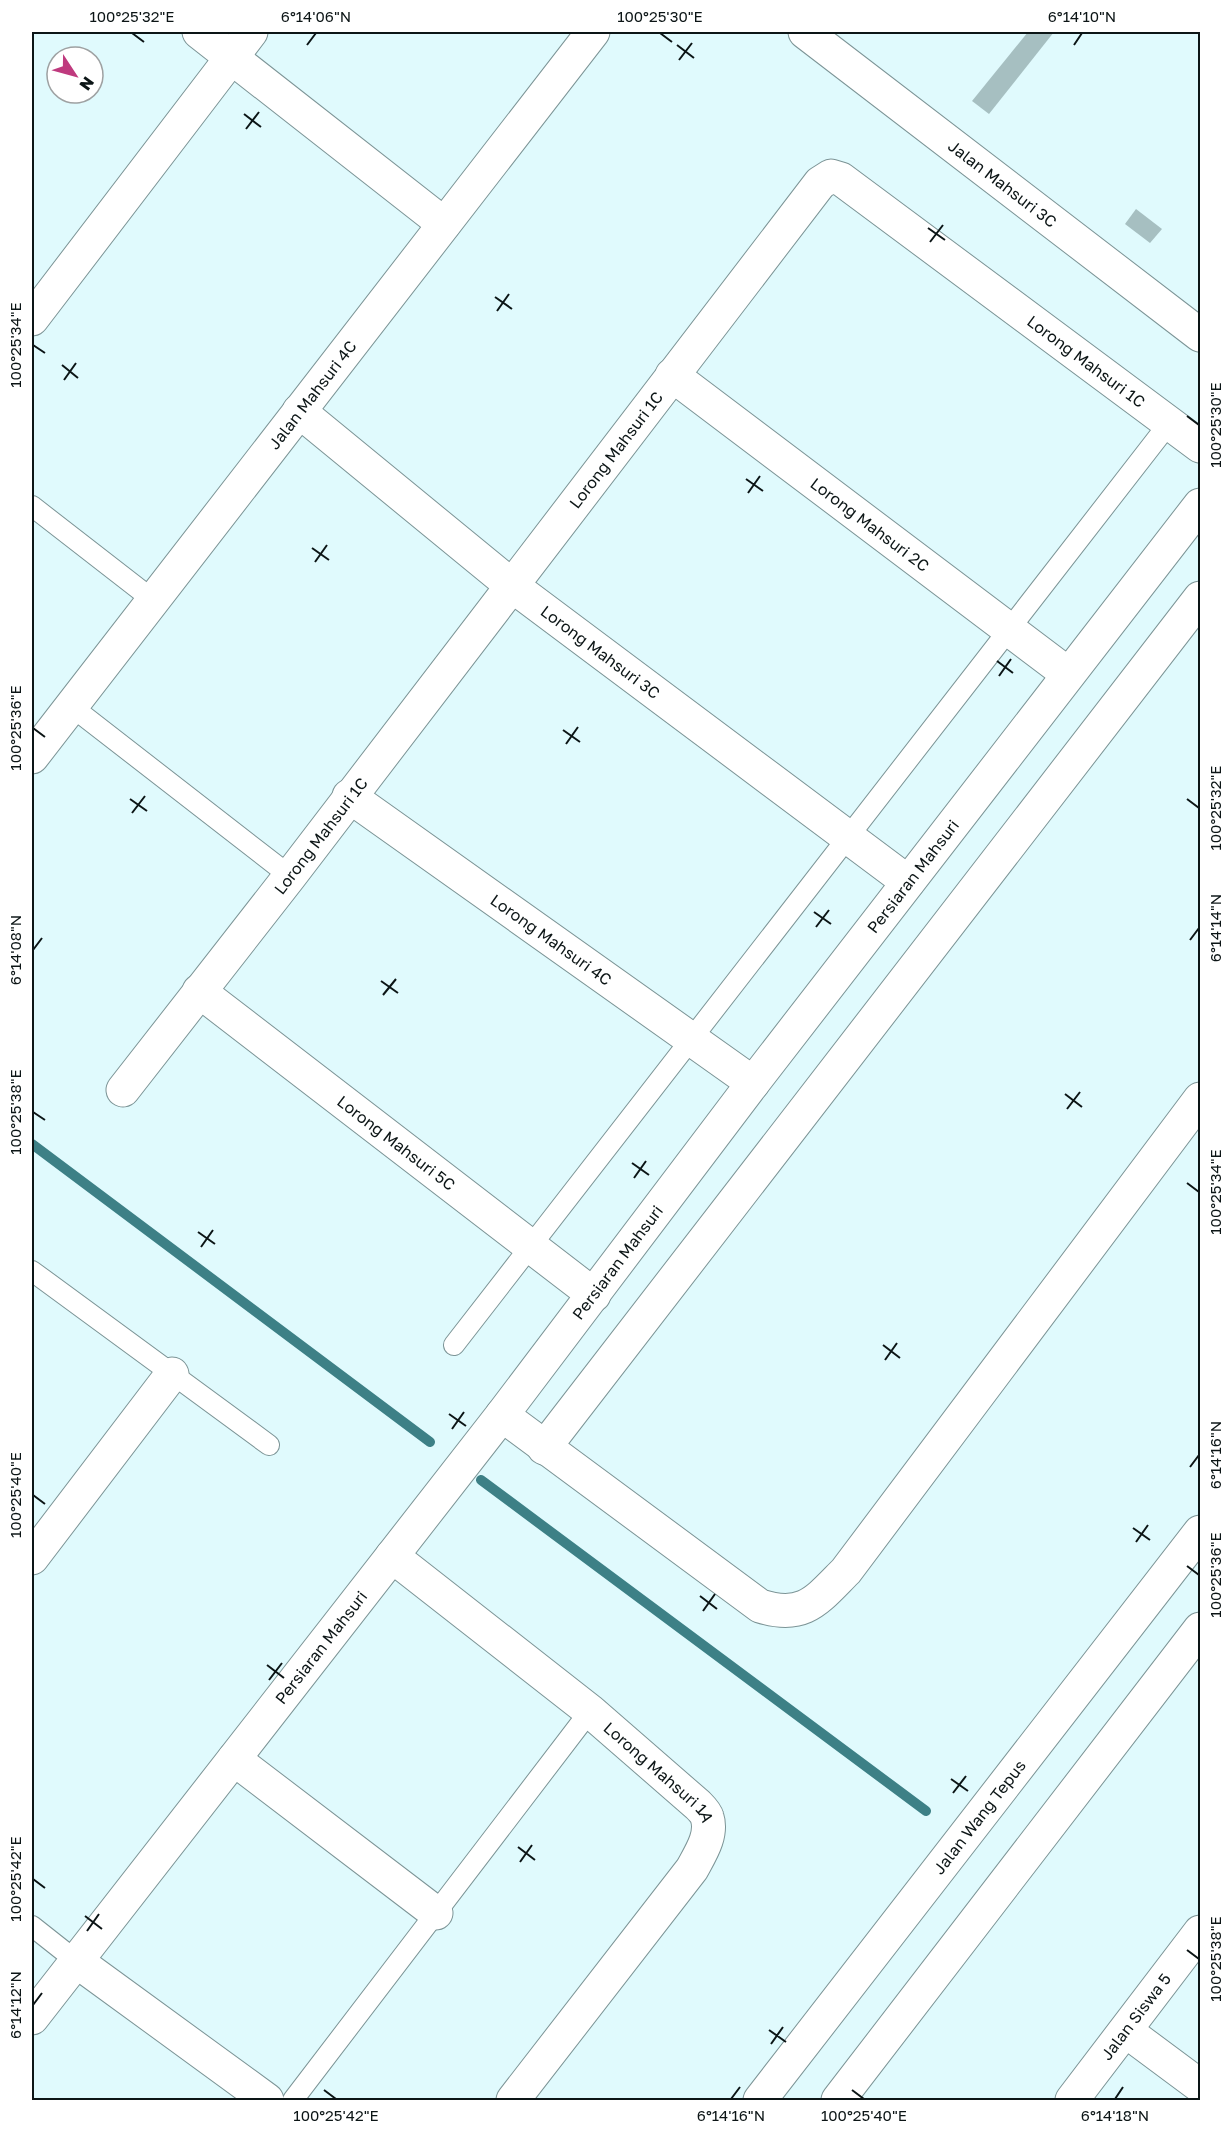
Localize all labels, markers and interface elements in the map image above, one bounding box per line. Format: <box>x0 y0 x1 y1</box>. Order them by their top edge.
text: 100°25'32"E <box>90 7 174 25</box>
text: 6°14'06"N <box>281 7 351 25</box>
text: 100°25'30"E <box>617 7 703 25</box>
text: 6°14'10"N <box>1048 7 1116 25</box>
north arrow <box>45 45 105 105</box>
text: N <box>75 73 99 95</box>
street label: Jalan Mahsuri 3C <box>944 136 1061 232</box>
text: 100°25'34"E <box>6 302 24 388</box>
street label: Lorong Mahsuri 1C <box>1023 311 1149 412</box>
street label: Jalan Mahsuri 4C <box>264 336 361 453</box>
text: 100°25'30"E <box>1206 382 1224 468</box>
street label: Lorong Mahsuri 1C <box>565 387 667 512</box>
street label: Lorong Mahsuri 2C <box>807 473 933 576</box>
street label: Lorong Mahsuri 3C <box>537 601 664 703</box>
text: 100°25'36"E <box>6 685 24 771</box>
text: 100°25'32"E <box>1206 766 1224 850</box>
street label: Lorong Mahsuri 1C <box>270 773 372 898</box>
street label: Persiaran Mahsuri <box>863 816 963 937</box>
street label: Lorong Mahsuri 4C <box>487 890 616 990</box>
text: 6°14'14"N <box>1206 894 1224 962</box>
text: 6°14'08"N <box>6 915 24 985</box>
text: 100°25'38"E <box>6 1069 24 1155</box>
street label: Lorong Mahsuri 5C <box>333 1091 459 1195</box>
text: 100°25'34"E <box>1206 1149 1224 1235</box>
street label: Persiaran Mahsuri <box>568 1201 667 1323</box>
text: 6°14'16"N <box>1206 1421 1224 1489</box>
text: 100°25'40"E <box>6 1452 24 1538</box>
text: 100°25'36"E <box>1206 1532 1224 1618</box>
street label: Persiaran Mahsuri <box>271 1587 371 1708</box>
street label: Lorong Mahsuri 1A <box>600 1718 718 1825</box>
street label: Jalan Wang Tepus <box>929 1756 1030 1878</box>
text: 100°25'42"E <box>6 1836 24 1922</box>
text: 100°25'38"E <box>1206 1916 1224 2002</box>
street label: Jalan Siswa 5 <box>1096 1969 1175 2064</box>
text: 6°14'12"N <box>6 1971 24 2039</box>
text: 100°25'42"E <box>293 2106 379 2124</box>
text: 6°14'16"N <box>697 2106 765 2124</box>
text: 100°25'40"E <box>821 2106 907 2124</box>
text: 6°14'18"N <box>1081 2106 1149 2124</box>

